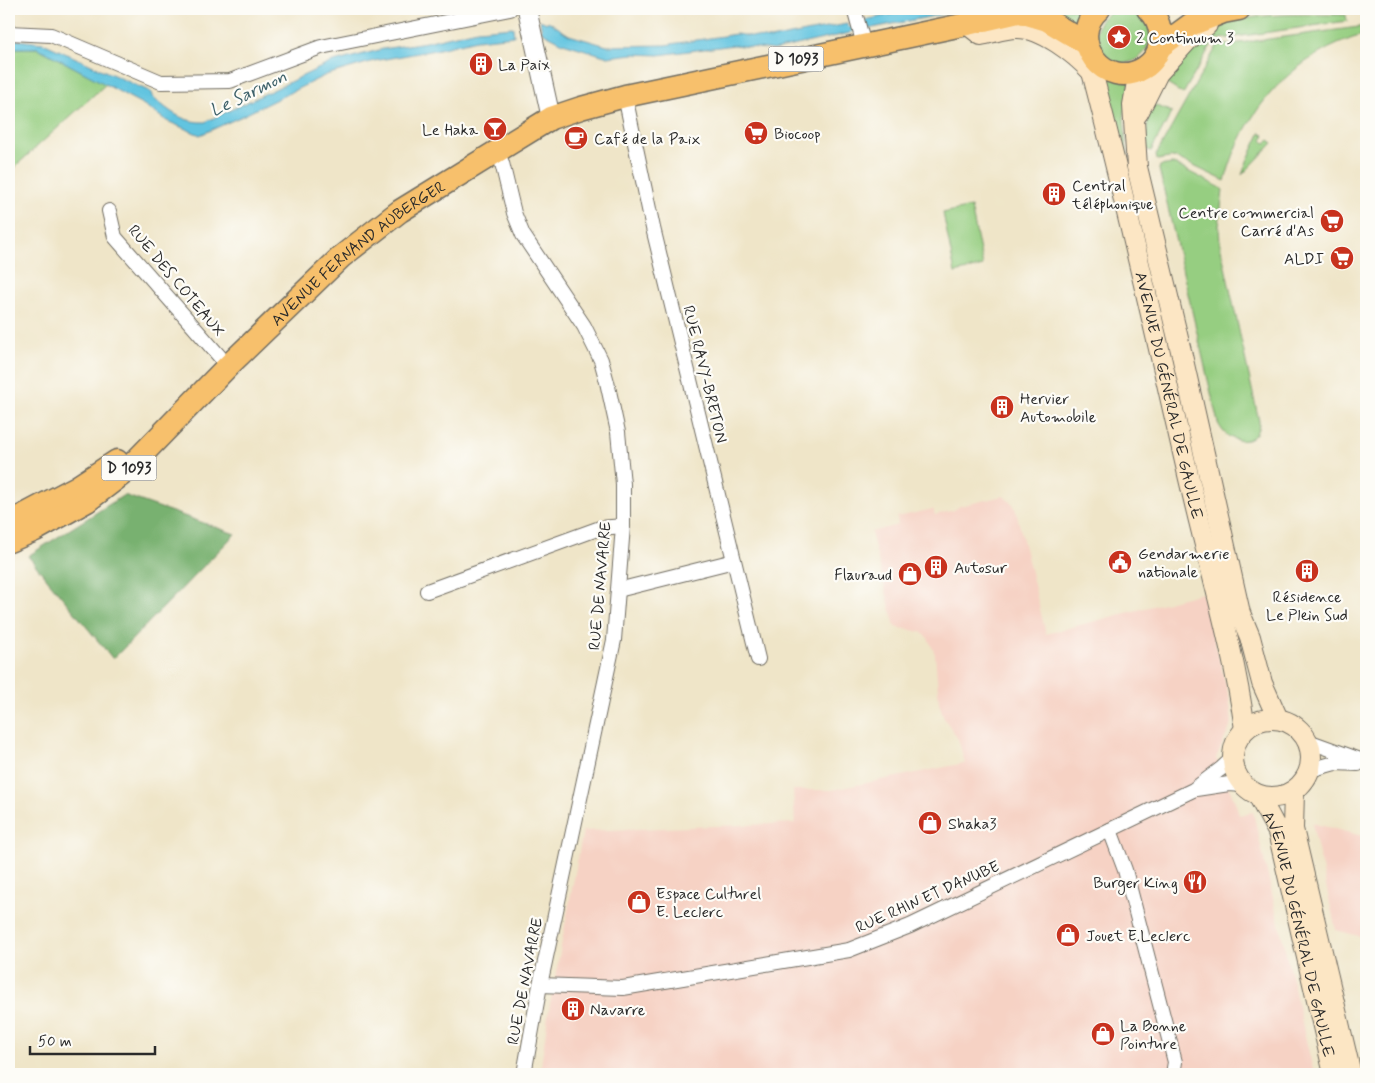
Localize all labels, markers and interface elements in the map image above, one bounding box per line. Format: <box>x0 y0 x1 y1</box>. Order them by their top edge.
place icon: 2 Continuum 3 <box>1106 24 1132 50</box>
place label: 2 Continuum 3 <box>1136 28 1234 49</box>
road number: D 1093 <box>768 46 824 72</box>
building icon: La Paix <box>468 51 494 77</box>
place label: La Paix <box>498 55 550 76</box>
water label: Le Sarmon <box>206 65 291 123</box>
bar icon: Le Haka <box>482 116 508 142</box>
place label: Le Haka <box>422 120 478 141</box>
supermarket icon: Biocoop <box>743 120 769 146</box>
place label: Biocoop <box>774 124 821 145</box>
cafe icon: Café de la Paix <box>563 125 589 151</box>
place label: Café de la Paix <box>594 129 700 150</box>
place label: Central téléphonique <box>1071 176 1154 215</box>
street label: AVENUE FERNAND AUBERGER <box>267 177 450 331</box>
building icon: Central téléphonique <box>1041 181 1067 207</box>
place label: Centre commercial Carré d'As <box>1178 203 1314 242</box>
supermarket icon: Centre commercial Carré d'As <box>1319 208 1345 234</box>
street label: RUE DES COTEAUX <box>123 221 229 341</box>
supermarket icon: ALDI <box>1329 245 1355 271</box>
place label: ALDI <box>1284 249 1324 270</box>
street label: AVENUE DU GÉNÉRAL DE GAULLE <box>1129 270 1207 522</box>
street label: RUE RAVY-BRETON <box>677 303 732 445</box>
place label: Hervier Automobile <box>1020 389 1097 428</box>
building icon: Hervier Automobile <box>989 394 1015 420</box>
road number: D 1093 <box>102 456 156 480</box>
street label: RUE DE NAVARRE <box>584 521 617 651</box>
place label: Gendarmerie nationale <box>1138 544 1229 583</box>
public building icon: Gendarmerie nationale <box>1107 549 1133 575</box>
building icon: Autosur <box>923 554 949 580</box>
place label: Autosur <box>954 558 1008 579</box>
building icon: Résidence Le Plein Sud <box>1294 558 1320 584</box>
shop icon: Flauraud <box>897 561 923 587</box>
place label: Flauraud <box>834 565 892 586</box>
place label: Résidence Le Plein Sud <box>1266 587 1348 626</box>
street label: AVENUE DU GÉNÉRAL DE GAULLE <box>1257 808 1339 1059</box>
shop icon: Shaka3 <box>917 810 943 836</box>
place label: Shaka3 <box>948 814 996 835</box>
street label: RUE RHIN ET DANUBE <box>852 856 1003 939</box>
restaurant icon: Burger King <box>1182 869 1208 895</box>
place label: Burger King <box>1093 873 1178 895</box>
place label: Espace Culturel E. Leclerc <box>656 884 761 923</box>
shop icon: Espace Culturel E. Leclerc <box>626 889 652 915</box>
street label: RUE DE NAVARRE <box>503 916 548 1047</box>
shop icon: Jouet E.Leclerc <box>1055 922 1081 948</box>
place label: Jouet E.Leclerc <box>1086 926 1190 947</box>
building icon: Navarre <box>560 996 586 1022</box>
place label: Navarre <box>590 1000 646 1021</box>
place label: La Bonne Pointure <box>1120 1016 1187 1055</box>
shop icon: La Bonne Pointure <box>1090 1021 1116 1047</box>
scale bar <box>30 1023 155 1055</box>
text: 50 m <box>38 1032 72 1052</box>

